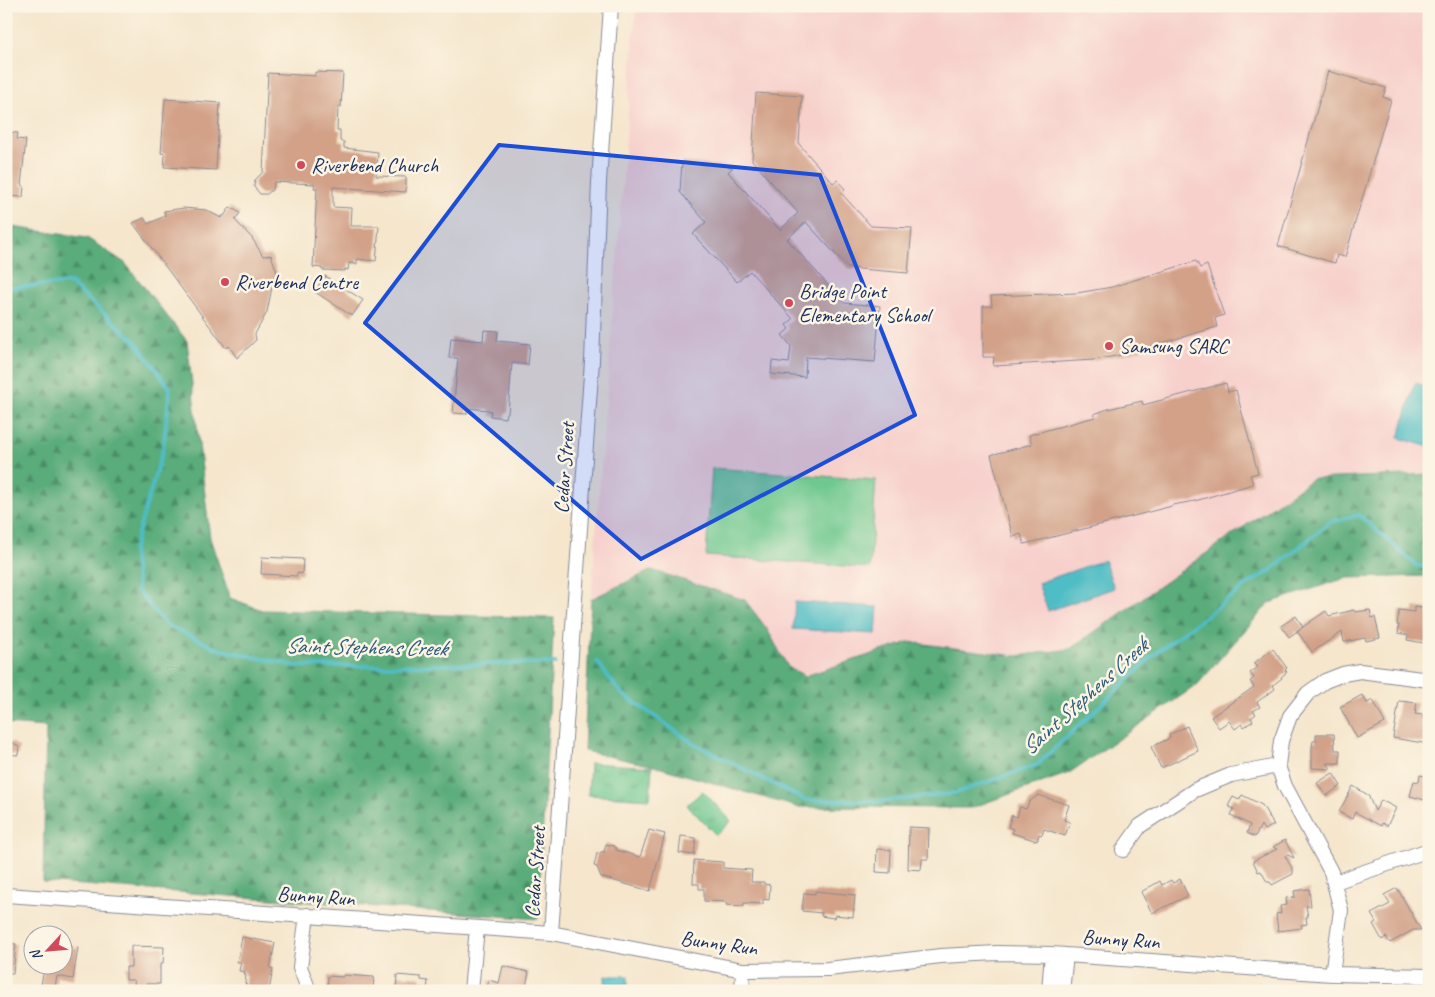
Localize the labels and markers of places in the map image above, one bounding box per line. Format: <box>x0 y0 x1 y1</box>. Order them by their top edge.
place label: Riverbend Church <box>311 152 439 178</box>
marker: Riverbend Church <box>295 159 307 171</box>
place label: Riverbend Centre <box>235 269 359 295</box>
marker: Riverbend Centre <box>219 276 231 288</box>
place label: Bridge Point Elementary School <box>799 278 934 328</box>
marker: Bridge Point Elementary School <box>783 297 795 309</box>
place label: Samsung SARC <box>1119 333 1231 359</box>
marker: Samsung SARC <box>1103 340 1115 352</box>

